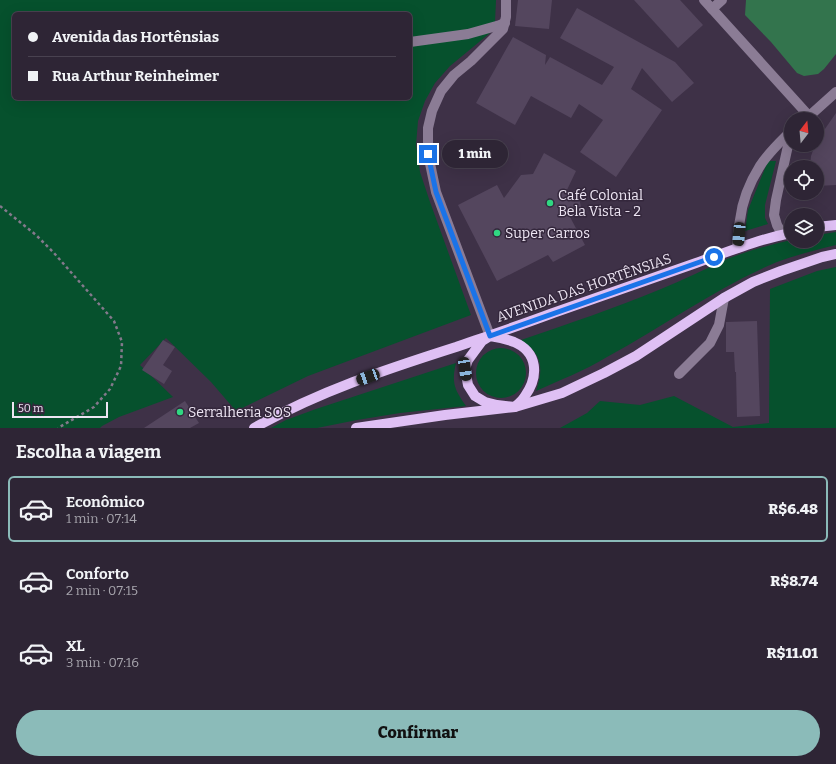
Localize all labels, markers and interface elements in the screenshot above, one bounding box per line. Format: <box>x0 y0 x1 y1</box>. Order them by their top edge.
text: Avenida das Hortênsias <box>52 28 219 46</box>
text: Rua Arthur Reinheimer <box>52 67 219 85</box>
north arrow <box>784 112 824 152</box>
map controls <box>784 112 824 248</box>
callout: 1 min <box>442 140 508 168</box>
route end <box>419 145 437 163</box>
text: 1 min <box>458 146 492 161</box>
button: locate <box>784 160 824 200</box>
place label: Café Colonial Bela Vista - 2 <box>558 187 643 220</box>
marker: Café Colonial Bela Vista - 2 <box>545 198 555 208</box>
button: layers <box>784 208 824 248</box>
car <box>732 222 746 246</box>
place label: Super Carros <box>505 225 590 242</box>
marker: Super Carros <box>492 228 502 238</box>
route start <box>705 248 723 266</box>
street label: AVENIDA DAS HORTÊNSIAS <box>494 249 674 326</box>
car <box>457 356 473 382</box>
car <box>355 367 381 387</box>
scale bar <box>12 400 108 419</box>
text: 50 m <box>18 402 44 415</box>
place label: Serralheria SOS <box>188 404 291 421</box>
marker: Serralheria SOS <box>175 407 185 417</box>
text: Escolha a viagem <box>16 441 161 463</box>
icon: car <box>18 491 54 527</box>
text: Econômico <box>66 493 145 511</box>
text: R$6.48 <box>768 500 818 518</box>
text: 1 min · 07:14 <box>66 511 137 526</box>
icon: car <box>18 563 54 599</box>
text: Conforto <box>66 565 129 583</box>
text: R$8.74 <box>770 572 818 590</box>
text: 2 min · 07:15 <box>66 583 138 598</box>
icon: car <box>18 635 54 671</box>
text: XL <box>66 637 85 655</box>
text: R$11.01 <box>766 644 818 662</box>
text: 3 min · 07:16 <box>66 655 139 670</box>
button: Confirmar <box>16 710 820 756</box>

